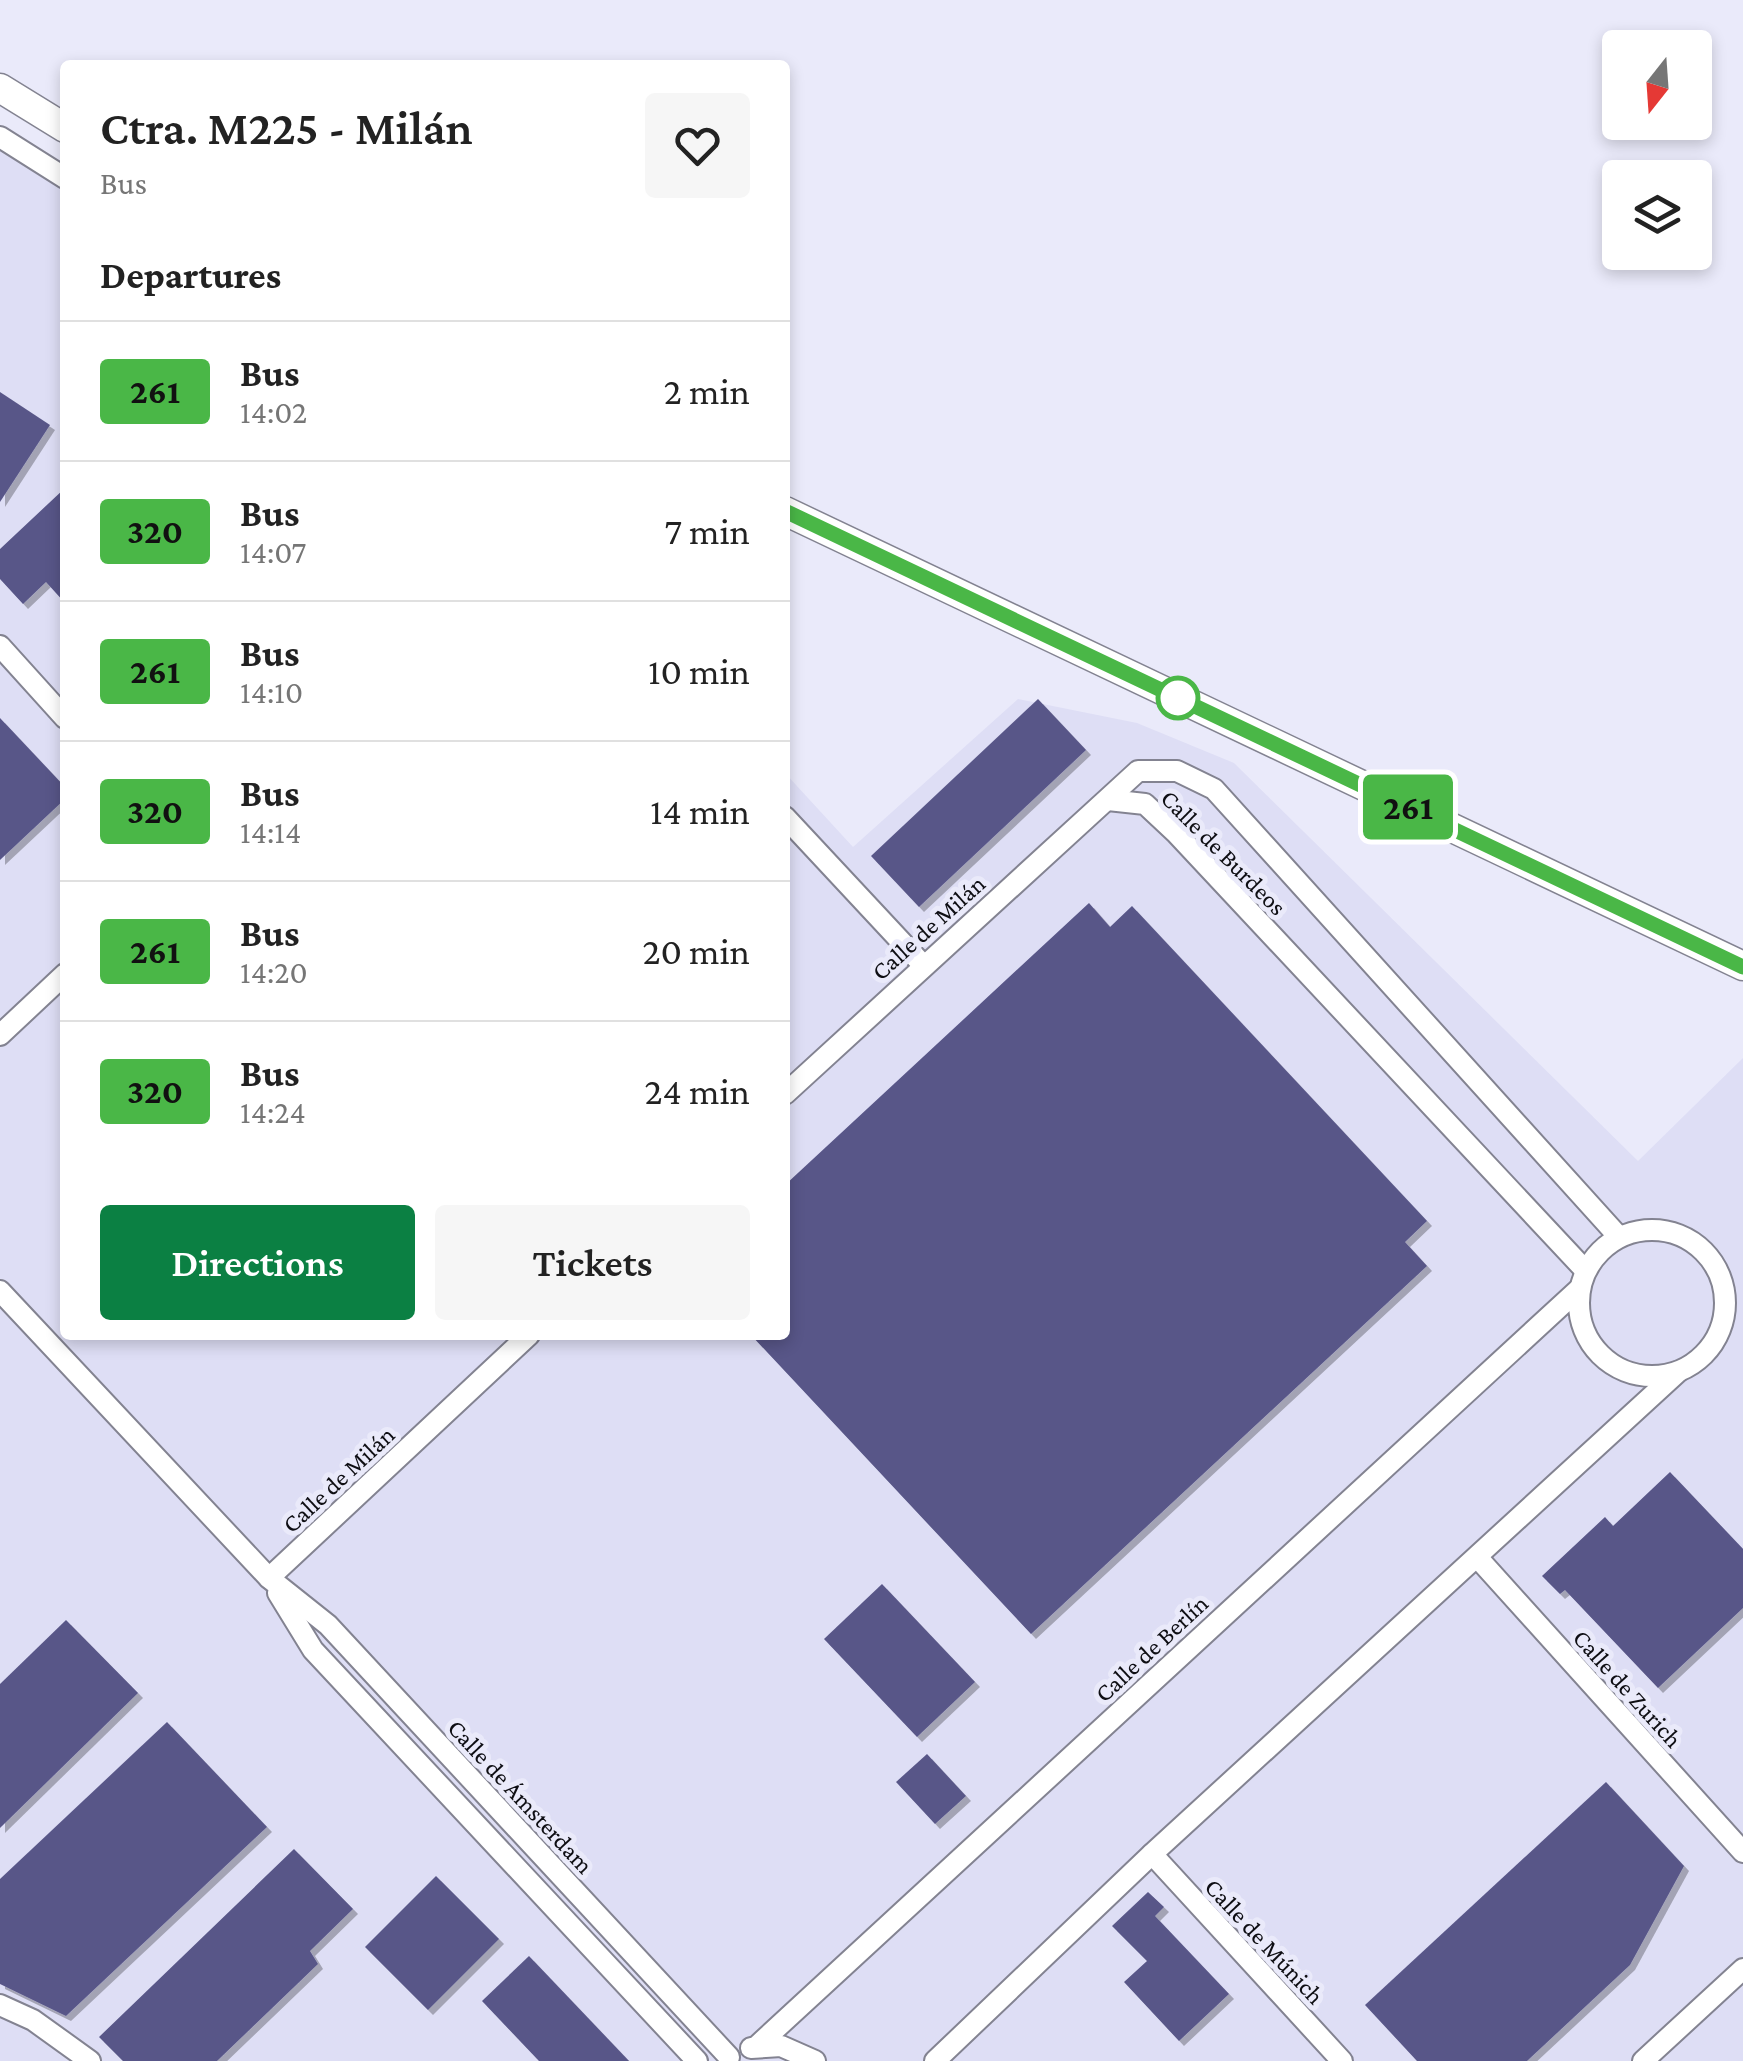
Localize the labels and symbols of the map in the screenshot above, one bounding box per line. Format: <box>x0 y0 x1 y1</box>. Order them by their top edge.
north arrow <box>1602 30 1712 140</box>
unlabelled marker <box>1157 677 1199 719</box>
line badge: 261 <box>1350 774 1466 840</box>
street label: Calle de Burdeos <box>1156 784 1292 920</box>
street label: Calle de Milán <box>866 870 990 985</box>
street label: Calle de Milán <box>277 1421 400 1538</box>
street label: Calle de Berlín <box>1090 1589 1213 1707</box>
street label: Calle de Zurich <box>1568 1624 1688 1753</box>
street label: Calle de Ámsterdam <box>442 1714 599 1879</box>
street label: Calle de Múnich <box>1200 1873 1330 2010</box>

